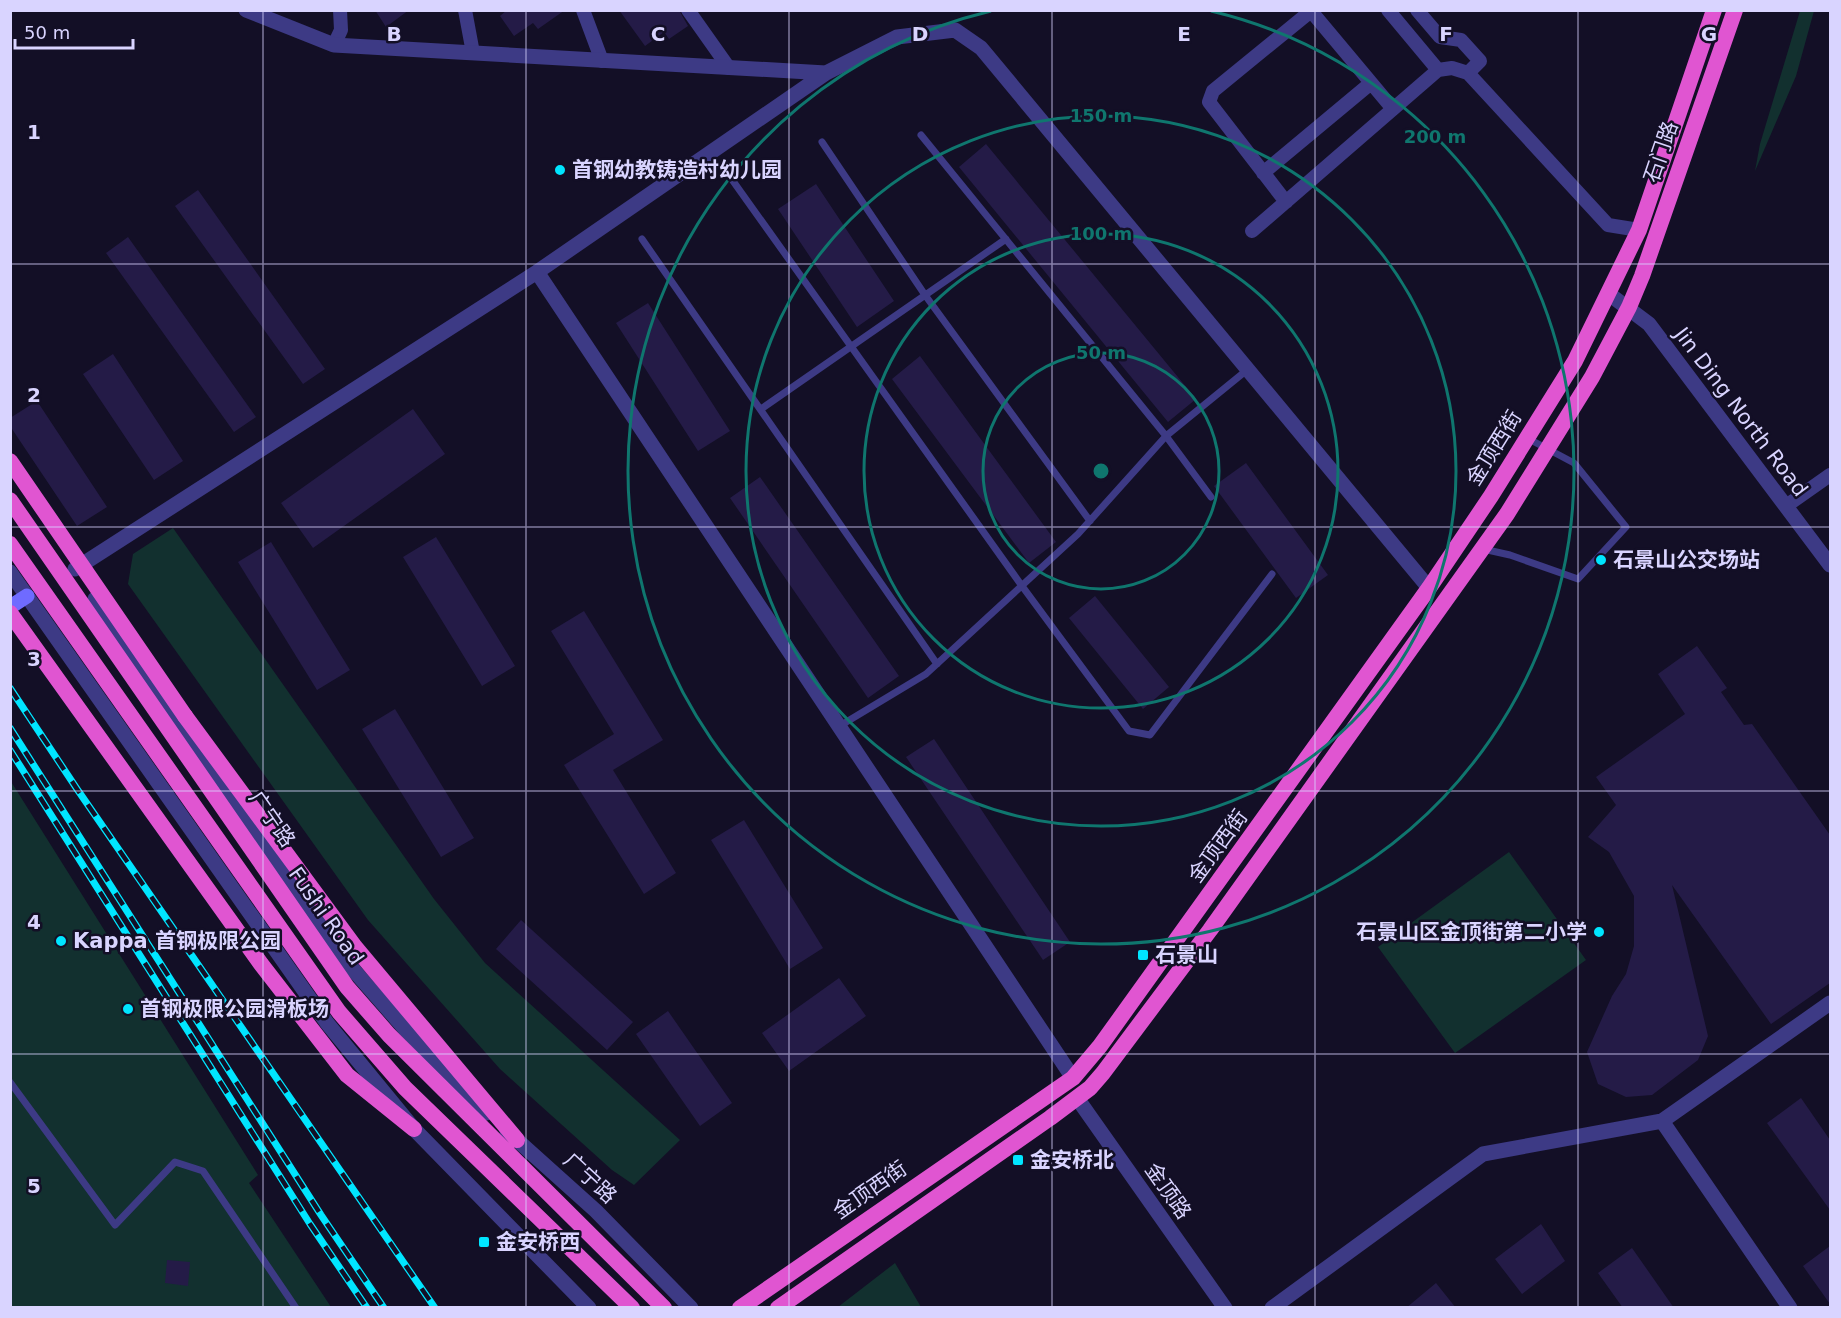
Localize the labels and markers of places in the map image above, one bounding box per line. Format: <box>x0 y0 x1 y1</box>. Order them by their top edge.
place label: 首钢幼教铸造村幼儿园 <box>572 158 782 182</box>
marker: 首钢幼教铸造村幼儿园 <box>553 163 567 177</box>
centre of rings <box>1091 461 1111 481</box>
place label: 石景山公交场站 <box>1613 548 1760 572</box>
marker: 石景山公交场站 <box>1594 553 1608 567</box>
place label: 石景山区金顶街第二小学 <box>1356 920 1587 944</box>
marker: 石景山区金顶街第二小学 <box>1592 925 1606 939</box>
place label: Kappa 首钢极限公园 <box>73 929 281 953</box>
marker: Kappa 首钢极限公园 <box>54 934 68 948</box>
place label: 石景山 <box>1155 943 1218 967</box>
marker: 石景山 <box>1136 948 1150 962</box>
place label: 首钢极限公园滑板场 <box>140 997 329 1021</box>
marker: 首钢极限公园滑板场 <box>121 1002 135 1016</box>
place label: 金安桥北 <box>1030 1148 1114 1172</box>
marker: 金安桥北 <box>1011 1153 1025 1167</box>
place label: 金安桥西 <box>496 1230 580 1254</box>
marker: 金安桥西 <box>477 1235 491 1249</box>

